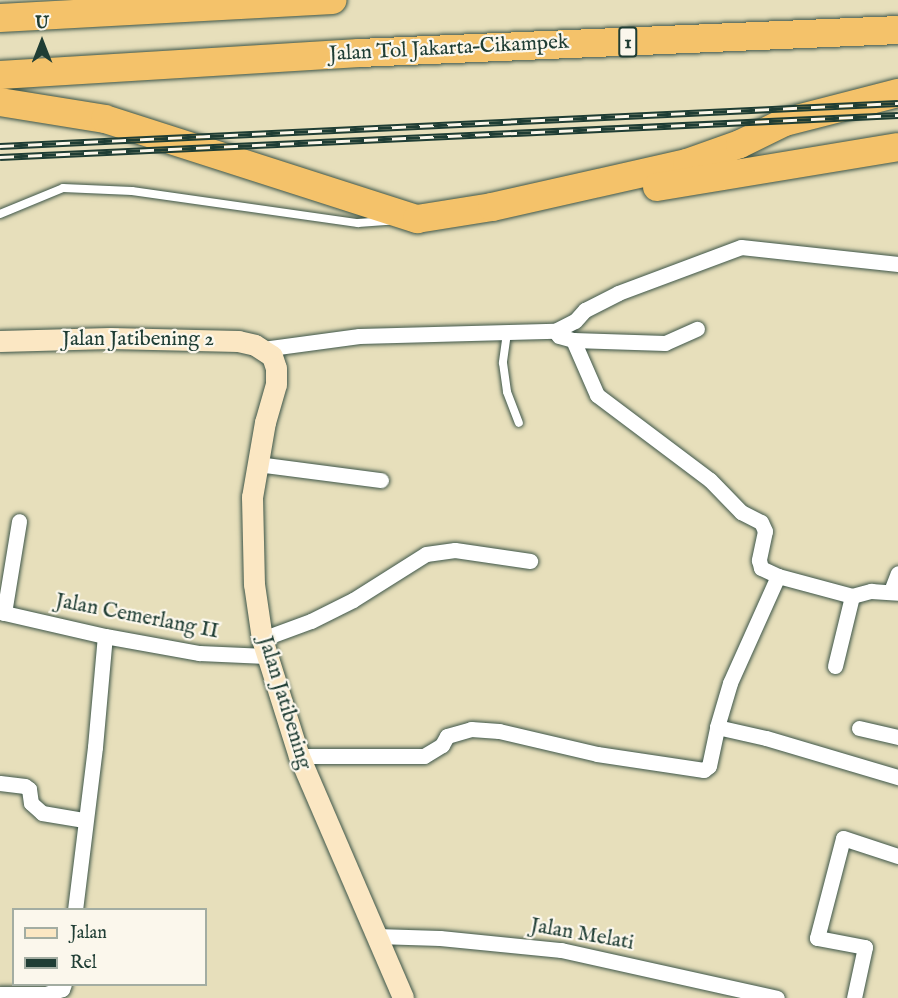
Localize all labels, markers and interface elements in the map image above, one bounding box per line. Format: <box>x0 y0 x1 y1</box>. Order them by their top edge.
north arrow <box>12 12 72 72</box>
text: U <box>35 14 49 34</box>
road number: 1 <box>618 25 638 59</box>
street label: Jalan Tol Jakarta–Cikampek <box>328 30 570 68</box>
street label: Jalan Jatibening 2 <box>62 327 214 353</box>
street label: Jalan Cemerlang II <box>53 589 221 645</box>
street label: Jalan Jatibening <box>252 633 316 773</box>
legend <box>12 908 207 986</box>
street label: Jalan Melati <box>528 914 636 956</box>
text: Jalan <box>70 922 107 945</box>
text: Rel <box>70 952 97 975</box>

